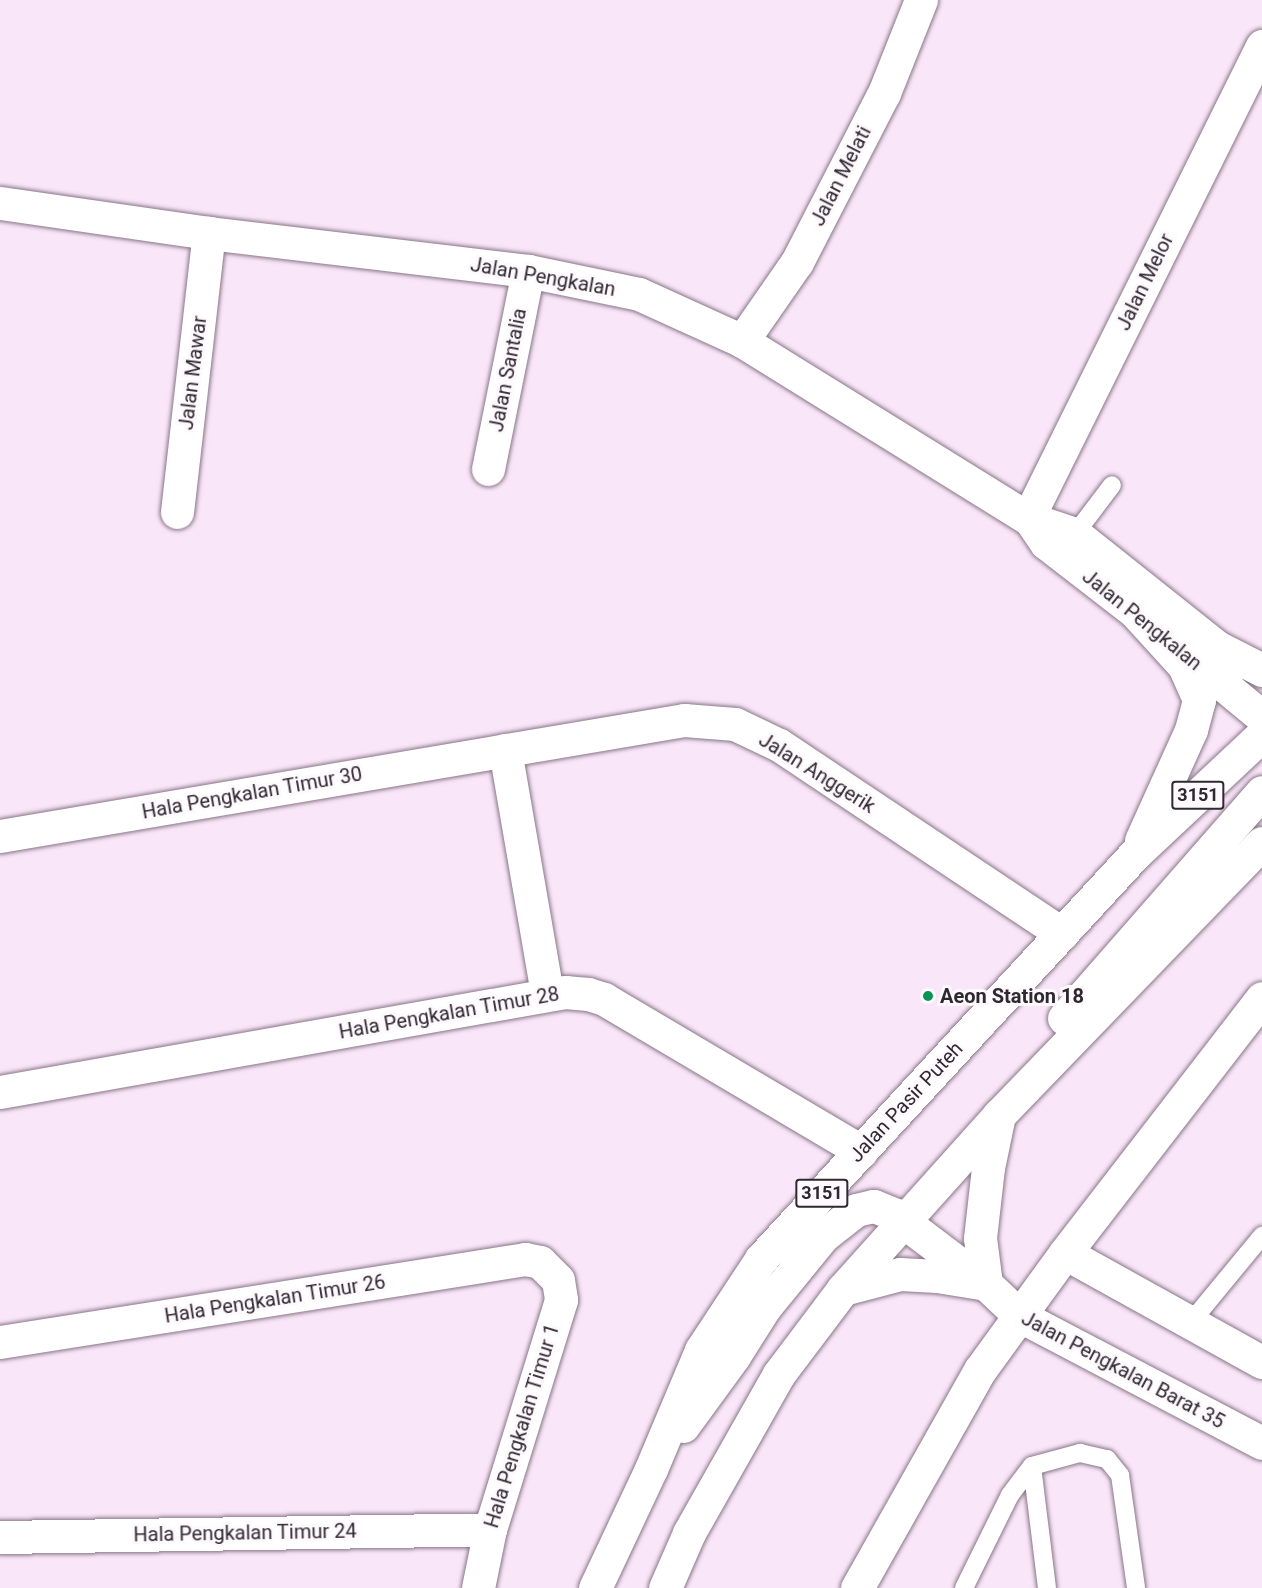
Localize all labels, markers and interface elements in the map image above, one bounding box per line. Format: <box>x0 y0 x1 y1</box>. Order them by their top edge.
street label: Jalan Melati <box>806 122 876 230</box>
street label: Jalan Melor <box>1111 230 1179 334</box>
street label: Jalan Pengkalan <box>469 252 617 302</box>
street label: Jalan Santalia <box>484 306 532 434</box>
street label: Jalan Mawar <box>174 315 212 431</box>
street label: Jalan Pengkalan <box>1077 564 1207 676</box>
street label: Jalan Anggerik <box>754 728 880 818</box>
street label: Hala Pengkalan Timur 30 <box>140 762 364 824</box>
road number: 3151 <box>1171 780 1225 810</box>
street label: Hala Pengkalan Timur 28 <box>337 982 561 1044</box>
place label: Aeon Station 18 <box>940 984 1084 1008</box>
marker: Aeon Station 18 <box>921 989 935 1003</box>
street label: Jalan Pasir Puteh <box>844 1037 968 1167</box>
road number: 3151 <box>795 1178 849 1208</box>
street label: Hala Pengkalan Timur 26 <box>163 1270 387 1328</box>
street label: Jalan Pengkalan Barat 35 <box>1017 1306 1229 1434</box>
street label: Hala Pengkalan Timur 1 <box>479 1321 565 1531</box>
street label: Hala Pengkalan Timur 24 <box>133 1519 357 1547</box>

